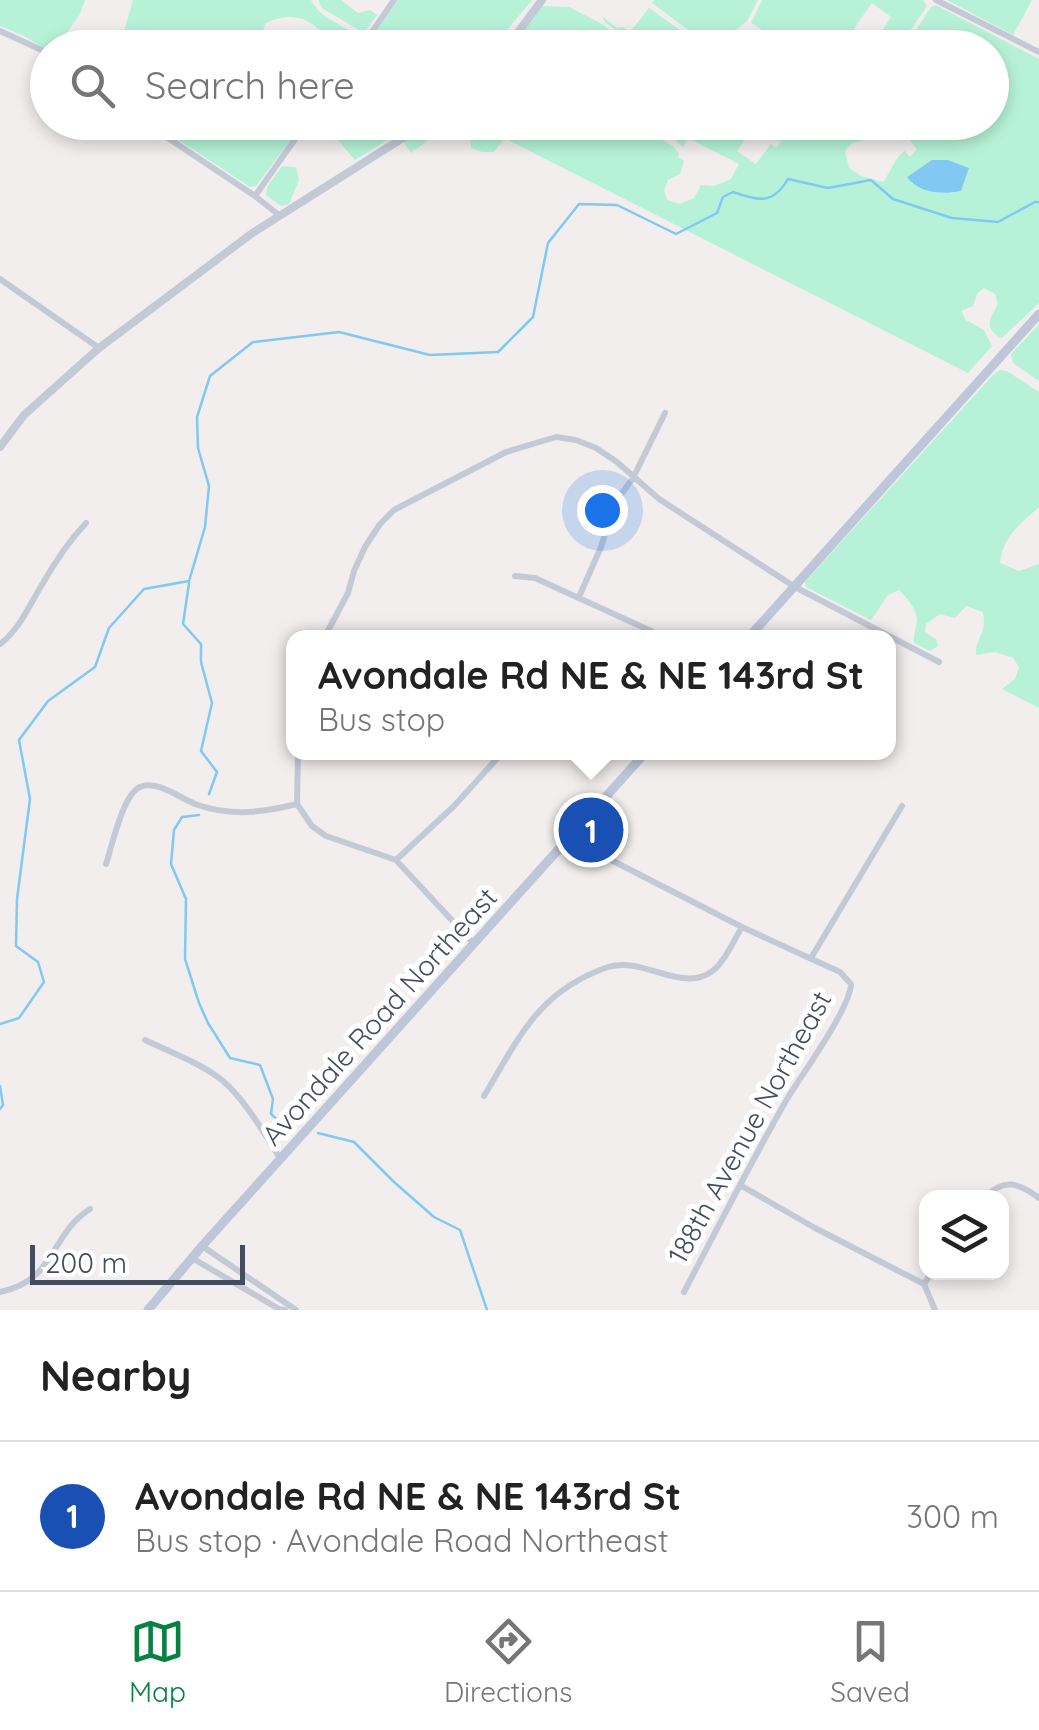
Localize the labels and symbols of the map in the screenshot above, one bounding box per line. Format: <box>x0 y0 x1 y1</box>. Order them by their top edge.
your location <box>577 485 628 536</box>
pin: 1 <box>558 792 624 868</box>
street label: Avondale Road Northeast <box>254 880 504 1152</box>
street label: 188th Avenue Northeast <box>660 985 838 1269</box>
scale bar <box>30 1240 245 1284</box>

